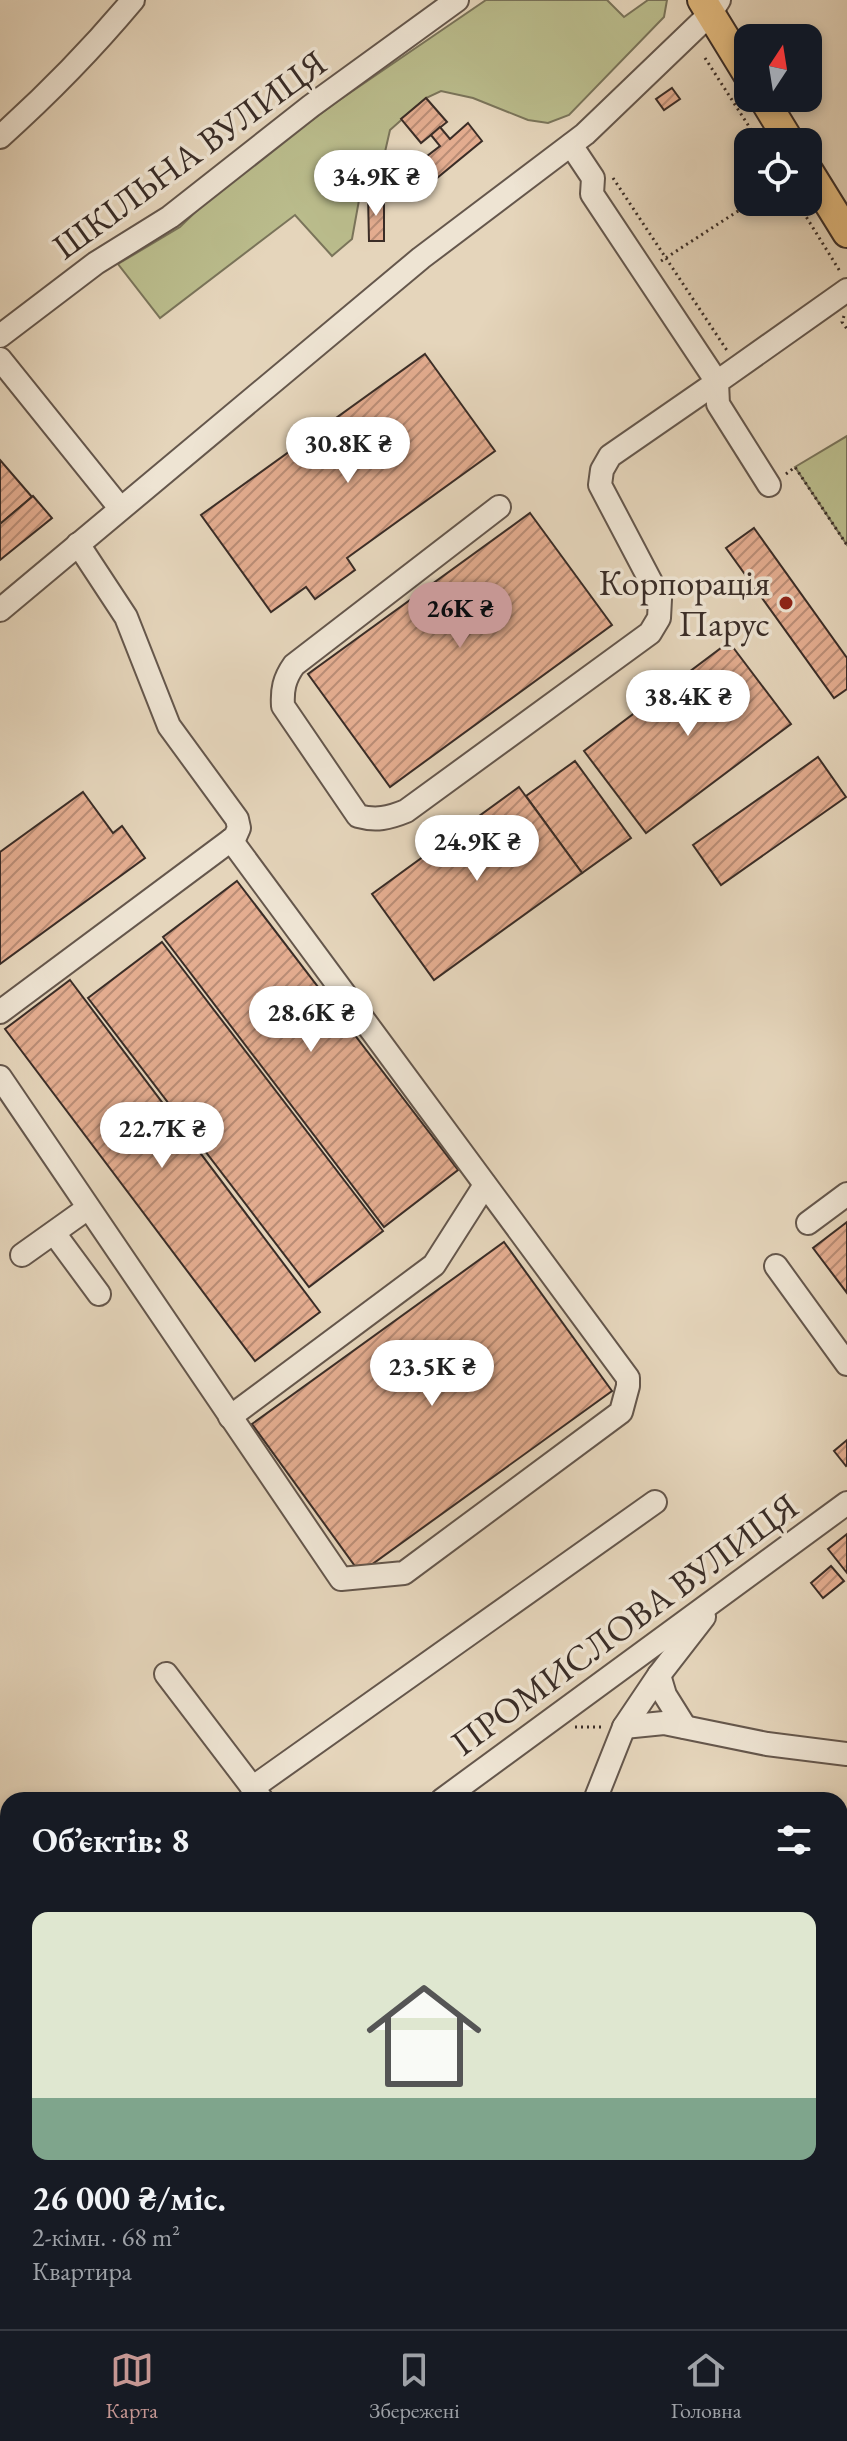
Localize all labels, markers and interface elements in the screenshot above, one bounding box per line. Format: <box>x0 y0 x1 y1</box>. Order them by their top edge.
north arrow <box>734 24 822 112</box>
map controls <box>734 24 822 216</box>
street label: ШКІЛЬНА ВУЛИЦЯ <box>43 39 336 270</box>
button: locate <box>734 128 822 216</box>
pin: 34.9K ₴ <box>302 150 450 218</box>
text: 34.9K ₴ <box>332 159 420 193</box>
pin: 30.8K ₴ <box>274 417 422 485</box>
text: 30.8K ₴ <box>304 426 392 460</box>
place label: Корпорація Парус <box>599 559 770 647</box>
pin: 26K ₴ <box>404 582 516 650</box>
text: 26K ₴ <box>426 591 494 625</box>
marker: Корпорація Парус <box>777 594 795 612</box>
pin: 38.4K ₴ <box>614 670 762 738</box>
text: 38.4K ₴ <box>644 679 732 713</box>
pin: 24.9K ₴ <box>403 815 551 883</box>
text: 24.9K ₴ <box>433 824 521 858</box>
pin: 28.6K ₴ <box>237 986 385 1054</box>
text: 28.6K ₴ <box>267 995 355 1029</box>
pin: 22.7K ₴ <box>88 1102 236 1170</box>
text: 22.7K ₴ <box>118 1111 206 1145</box>
pin: 23.5K ₴ <box>358 1340 506 1408</box>
text: 23.5K ₴ <box>388 1349 476 1383</box>
street label: ПРОМИСЛОВА ВУЛИЦЯ <box>441 1483 807 1766</box>
text: Об’єктів: 8 <box>32 1818 189 1862</box>
icon: filters <box>772 1818 816 1862</box>
icon: home <box>352 1964 496 2108</box>
text: 26 000 ₴/міс. <box>32 2176 226 2220</box>
text: 2-кімн. · 68 m² <box>32 2220 180 2254</box>
text: Квартира <box>32 2254 132 2288</box>
tab: Карта <box>106 2348 158 2425</box>
tab: Збережені <box>369 2348 460 2425</box>
tab: Головна <box>671 2348 741 2425</box>

